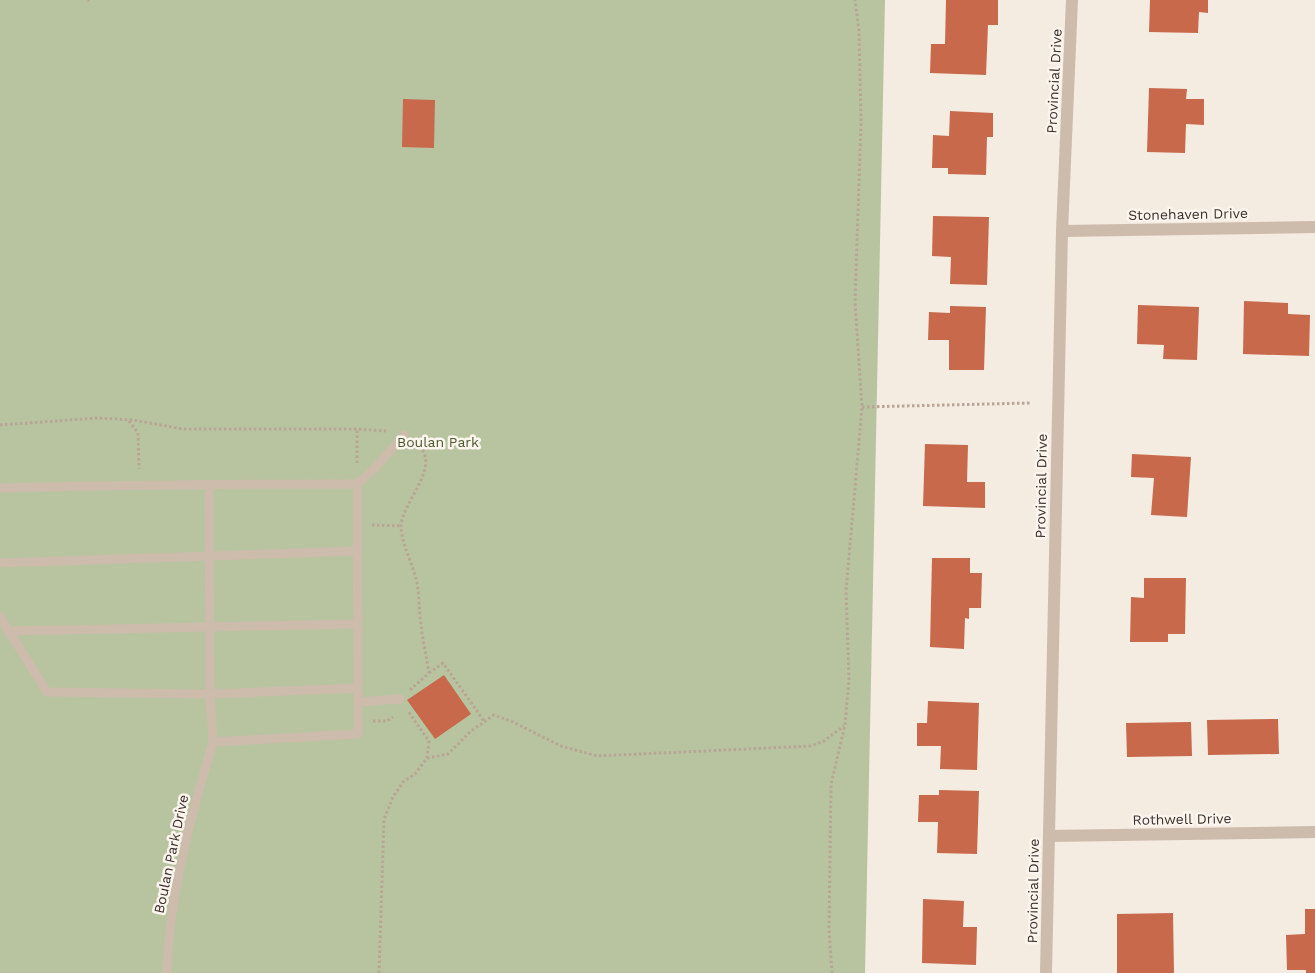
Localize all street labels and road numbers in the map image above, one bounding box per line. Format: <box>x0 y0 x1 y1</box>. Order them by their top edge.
street label: Provincial Drive <box>1043 28 1065 134</box>
street label: Stonehaven Drive <box>1128 205 1248 223</box>
street label: Provincial Drive <box>1032 433 1050 539</box>
street label: Boulan Park Drive <box>151 793 191 915</box>
street label: Rothwell Drive <box>1132 810 1232 828</box>
street label: Provincial Drive <box>1024 838 1042 944</box>

